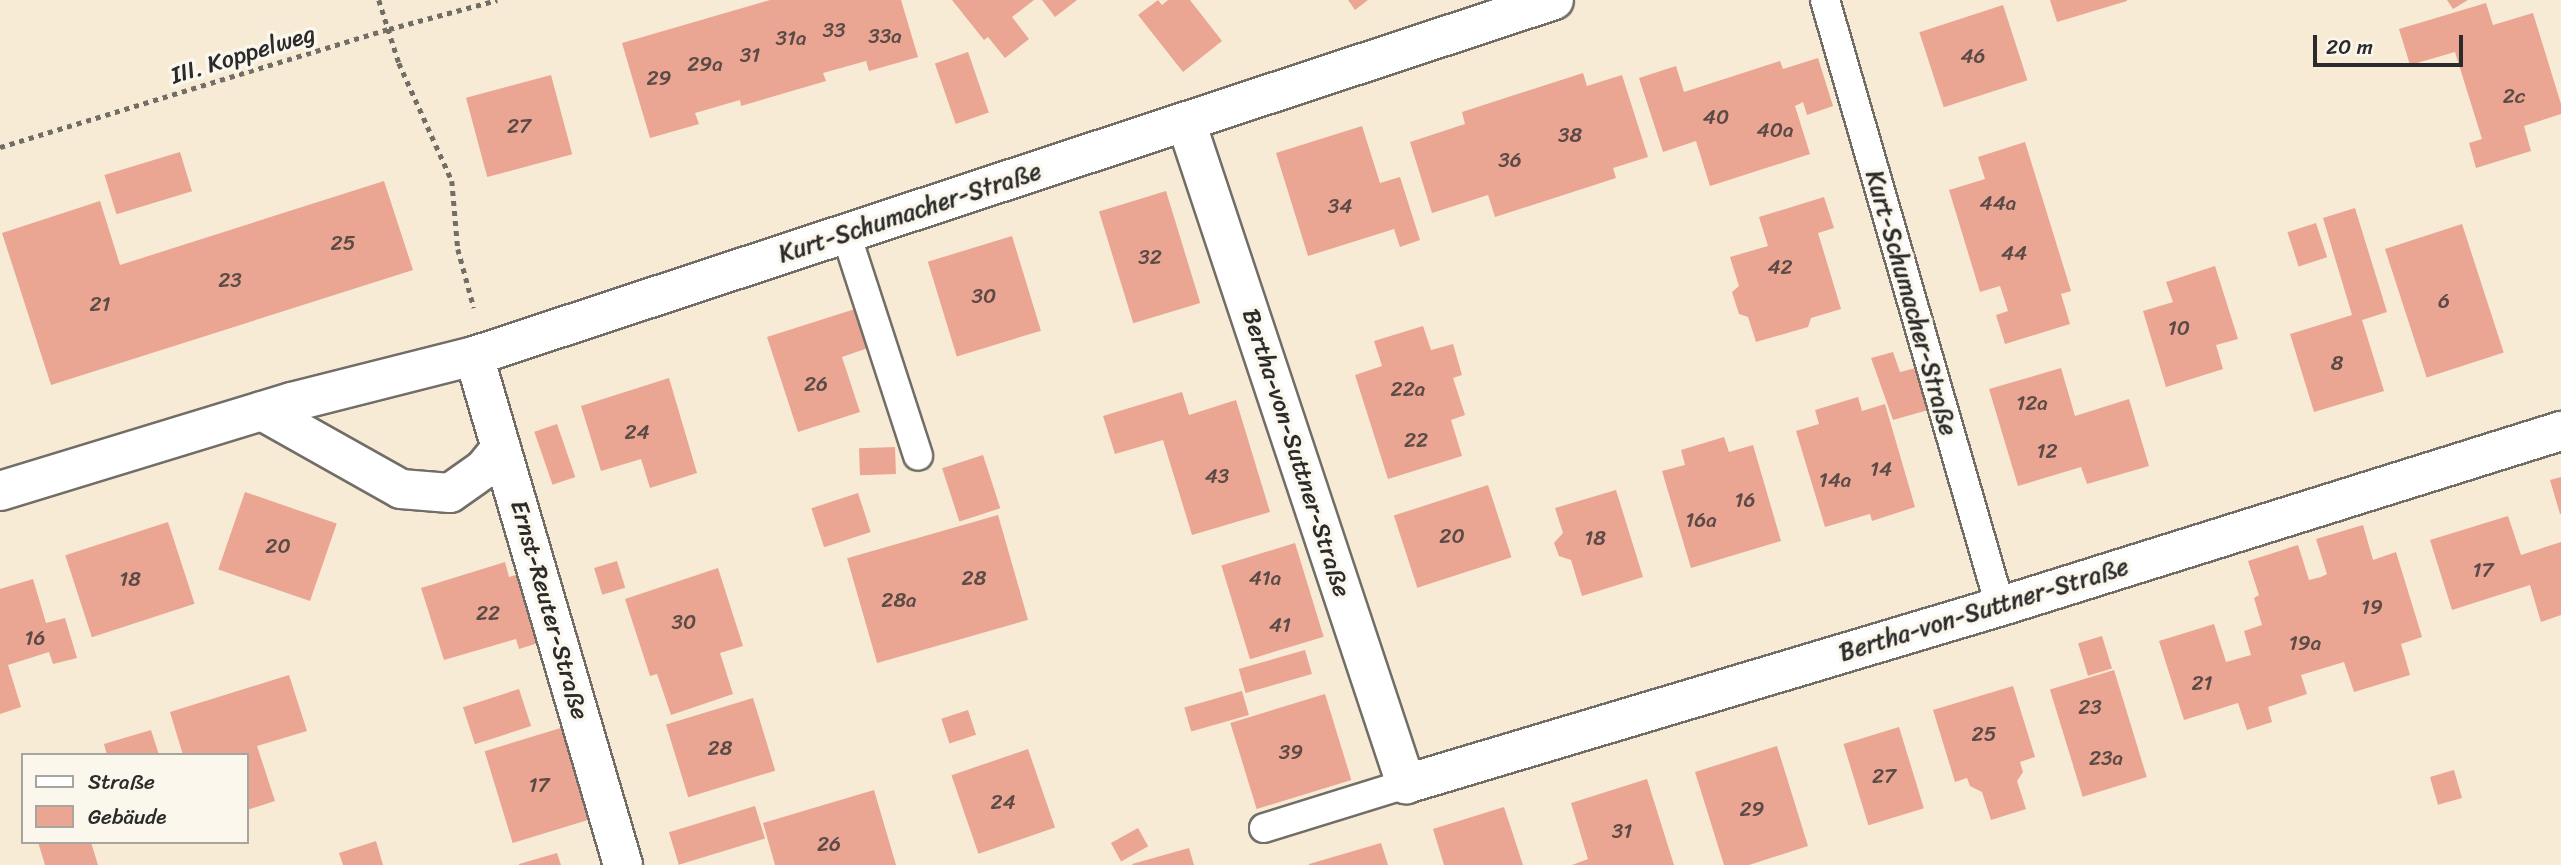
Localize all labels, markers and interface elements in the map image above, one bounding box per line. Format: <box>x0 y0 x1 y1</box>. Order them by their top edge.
house number: 33 <box>822 17 846 43</box>
street label: III. Koppelweg <box>167 19 319 91</box>
scale bar <box>2316 21 2466 65</box>
house number: 33a <box>868 23 902 49</box>
house number: 31a <box>775 25 807 51</box>
text: 20 m <box>2326 28 2373 66</box>
house number: 31 <box>740 42 760 68</box>
house number: 46 <box>1960 43 1986 69</box>
house number: 29a <box>687 51 723 77</box>
house number: 29 <box>646 65 672 91</box>
house number: 2c <box>2503 83 2525 109</box>
house number: 40 <box>1703 104 1729 130</box>
house number: 27 <box>507 113 531 139</box>
house number: 40a <box>1757 117 1793 143</box>
house number: 38 <box>1558 122 1582 148</box>
house number: 36 <box>1498 147 1522 173</box>
street label: Kurt-Schumacher-Straße <box>775 157 1045 269</box>
street label: Kurt-Schumacher-Straße <box>1859 167 1963 439</box>
house number: 44a <box>1980 190 2016 216</box>
house number: 34 <box>1328 193 1352 219</box>
house number: 25 <box>331 230 355 256</box>
house number: 44 <box>2001 240 2027 266</box>
house number: 32 <box>1138 244 1162 270</box>
house number: 42 <box>1767 254 1793 280</box>
house number: 23 <box>218 267 242 293</box>
house number: 30 <box>972 283 996 309</box>
house number: 6 <box>2438 288 2450 314</box>
house number: 21 <box>89 291 111 317</box>
street label: Bertha-von-Suttner-Straße <box>1236 305 1356 601</box>
house number: 10 <box>2168 315 2190 341</box>
house number: 8 <box>2331 350 2343 376</box>
house number: 26 <box>804 371 828 397</box>
house number: 22a <box>1391 376 1425 402</box>
house number: 12a <box>2016 390 2048 416</box>
house number: 24 <box>624 419 650 445</box>
house number: 22 <box>1404 427 1428 453</box>
house number: 12 <box>2036 438 2058 464</box>
house number: 14 <box>1870 456 1892 482</box>
house number: 43 <box>1205 463 1229 489</box>
house number: 14a <box>1819 467 1851 493</box>
house number: 16 <box>1735 487 1755 513</box>
street label: Ernst-Reuter-Straße <box>504 497 594 723</box>
house number: 16a <box>1685 507 1717 533</box>
house number: 20 <box>1439 523 1465 549</box>
house number: 18 <box>1584 525 1606 551</box>
house number: 20 <box>265 533 291 559</box>
street label: Bertha-von-Suttner-Straße <box>1836 552 2132 668</box>
house number: 17 <box>2473 557 2493 583</box>
house number: 28 <box>962 565 986 591</box>
house number: 41a <box>1249 565 1281 591</box>
house number: 18 <box>119 566 141 592</box>
house number: 28a <box>881 587 917 613</box>
house number: 19 <box>2361 594 2383 620</box>
house number: 22 <box>476 600 500 626</box>
house number: 30 <box>672 609 696 635</box>
house number: 41 <box>1269 612 1291 638</box>
house number: 16 <box>25 625 45 651</box>
house number: 19a <box>2289 630 2321 656</box>
house number: 21 <box>2191 670 2213 696</box>
house number: 23 <box>2078 694 2102 720</box>
house number: 25 <box>1972 721 1996 747</box>
house number: 28 <box>708 735 732 761</box>
house number: 39 <box>1279 739 1303 765</box>
house number: 23a <box>2089 745 2123 771</box>
legend <box>21 753 248 844</box>
text: Straße <box>88 763 155 801</box>
house number: 27 <box>1872 763 1896 789</box>
house number: 17 <box>529 772 549 798</box>
house number: 24 <box>990 789 1016 815</box>
house number: 29 <box>1739 796 1765 822</box>
text: Gebäude <box>88 798 166 836</box>
house number: 31 <box>1612 818 1632 844</box>
house number: 26 <box>817 831 841 857</box>

